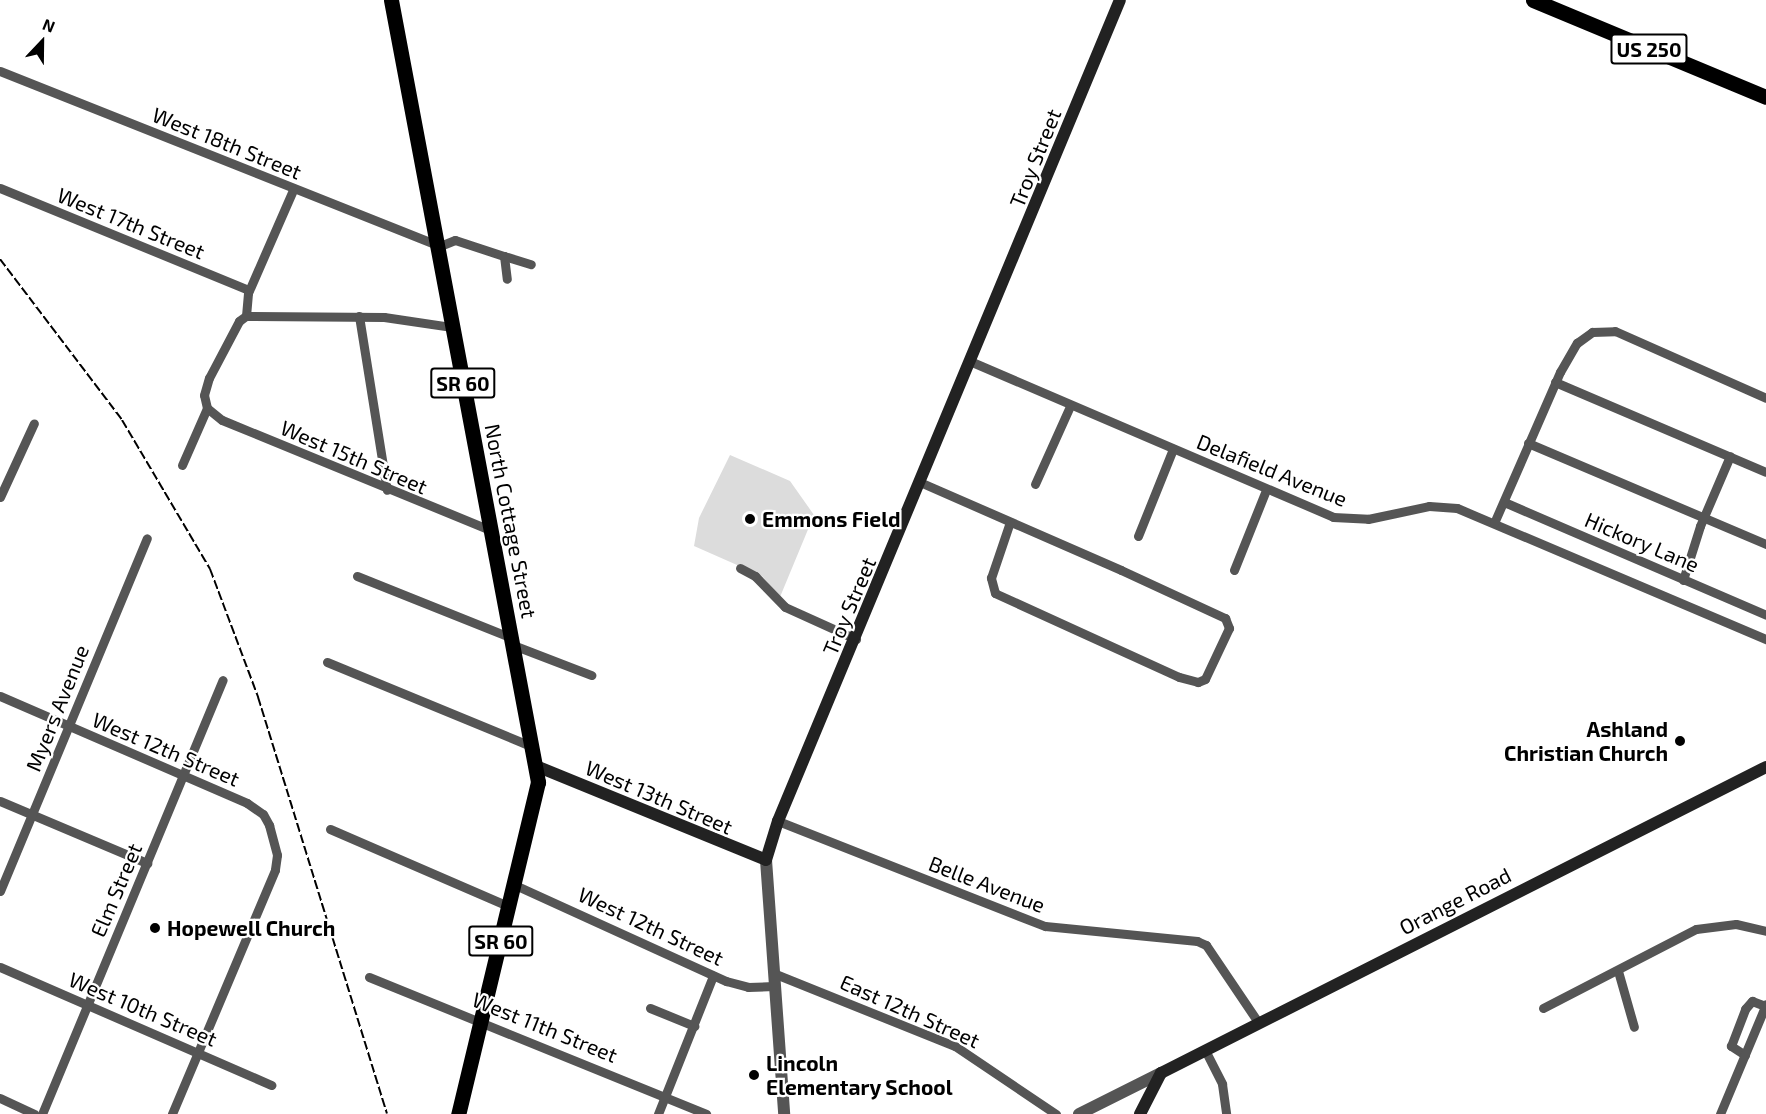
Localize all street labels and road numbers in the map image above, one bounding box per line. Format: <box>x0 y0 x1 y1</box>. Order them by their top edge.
road number: US 250 <box>1610 32 1688 66</box>
street label: West 18th Street <box>149 102 305 184</box>
street label: Troy Street <box>1004 105 1066 211</box>
street label: West 17th Street <box>54 182 208 264</box>
road number: SR 60 <box>430 366 496 400</box>
street label: West 15th Street <box>277 415 431 499</box>
street label: North Cottage Street <box>480 422 542 620</box>
street label: Delafield Avenue <box>1193 428 1351 512</box>
street label: Hickory Lane <box>1581 507 1703 577</box>
street label: Troy Street <box>817 553 881 659</box>
street label: Myers Avenue <box>20 641 94 775</box>
street label: West 12th Street <box>89 707 243 791</box>
street label: West 13th Street <box>582 755 736 839</box>
street label: Elm Street <box>85 839 147 941</box>
street label: Belle Avenue <box>925 850 1049 918</box>
street label: Orange Road <box>1395 862 1515 940</box>
street label: West 12th Street <box>574 881 728 971</box>
road number: SR 60 <box>468 924 534 958</box>
street label: West 10th Street <box>65 966 221 1052</box>
street label: East 12th Street <box>836 969 984 1053</box>
street label: West 11th Street <box>469 986 621 1068</box>

